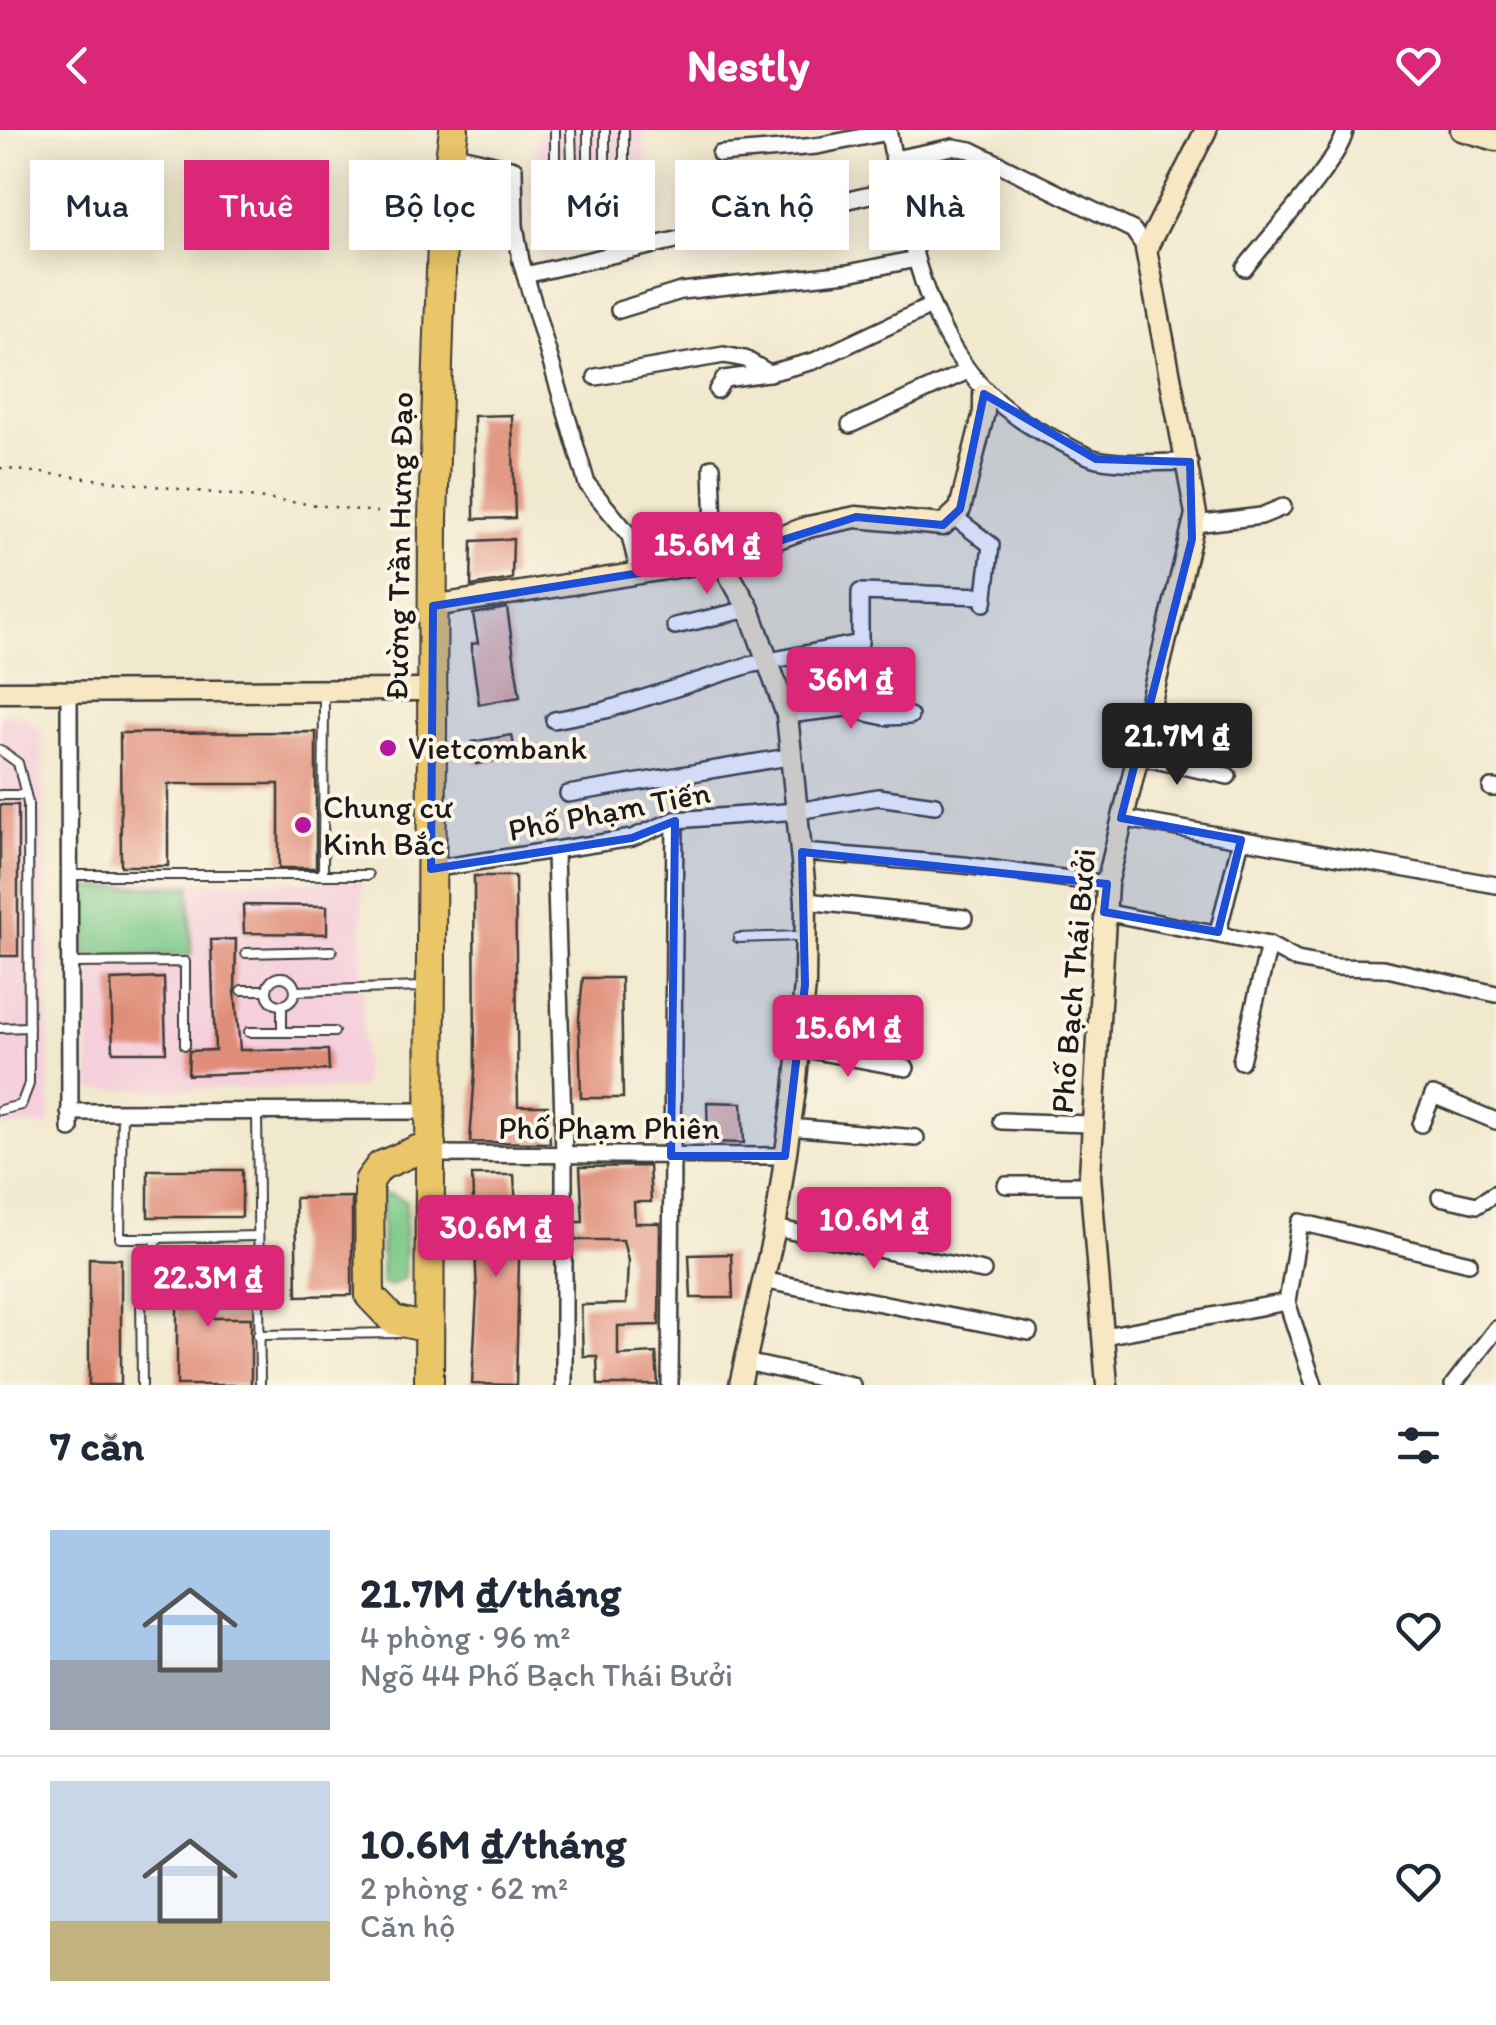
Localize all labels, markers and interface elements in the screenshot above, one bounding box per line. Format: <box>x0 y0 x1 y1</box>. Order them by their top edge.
icon: back <box>50 38 105 93</box>
text: Nestly <box>687 38 809 92</box>
icon: heart <box>1391 38 1446 93</box>
chip: Mua <box>30 160 164 250</box>
chip: Thuê <box>184 160 329 250</box>
chip: Bộ lọc <box>349 160 511 250</box>
chip: Mới <box>531 160 655 250</box>
chip: Căn hộ <box>675 160 849 250</box>
chip: Nhà <box>869 160 1000 250</box>
street label: Đường Trần Hưng Đạo <box>377 391 421 701</box>
pin: 15.6M ₫ <box>615 512 799 597</box>
text: 15.6M ₫ <box>654 525 760 563</box>
pin: 36M ₫ <box>781 647 921 732</box>
text: 36M ₫ <box>809 660 893 698</box>
pin: 21.7M ₫ <box>1085 703 1269 788</box>
text: 21.7M ₫ <box>1124 716 1230 754</box>
place label: Vietcombank <box>408 729 587 767</box>
marker: Vietcombank <box>377 737 399 759</box>
street label: Phố Phạm Tiến <box>505 773 713 849</box>
place label: Chung cư Kinh Bắc <box>323 788 453 863</box>
marker: Chung cư Kinh Bắc <box>292 814 314 836</box>
street label: Phố Bạch Thái Bưởi <box>1042 847 1104 1115</box>
pin: 15.6M ₫ <box>756 995 940 1080</box>
text: 15.6M ₫ <box>795 1008 901 1046</box>
street label: Phố Phạm Phiên <box>498 1109 720 1147</box>
pin: 10.6M ₫ <box>782 1187 966 1272</box>
pin: 30.6M ₫ <box>404 1195 588 1280</box>
text: 10.6M ₫ <box>819 1200 929 1238</box>
text: 30.6M ₫ <box>440 1208 552 1246</box>
pin: 22.3M ₫ <box>116 1245 300 1330</box>
text: 22.3M ₫ <box>153 1258 263 1296</box>
icon: filters <box>1391 1418 1446 1473</box>
text: 7 căn <box>50 1420 144 1471</box>
text: 21.7M ₫/tháng <box>360 1567 621 1618</box>
icon: home <box>130 1570 250 1690</box>
icon: heart <box>1391 1603 1446 1658</box>
text: 4 phòng · 96 m² <box>360 1618 571 1656</box>
text: Ngõ 44 Phố Bạch Thái Bưởi <box>360 1656 733 1694</box>
text: 10.6M ₫/tháng <box>360 1818 626 1869</box>
icon: home <box>130 1821 250 1941</box>
icon: heart <box>1391 1854 1446 1909</box>
text: 2 phòng · 62 m² <box>360 1869 568 1907</box>
text: Căn hộ <box>360 1907 455 1945</box>

